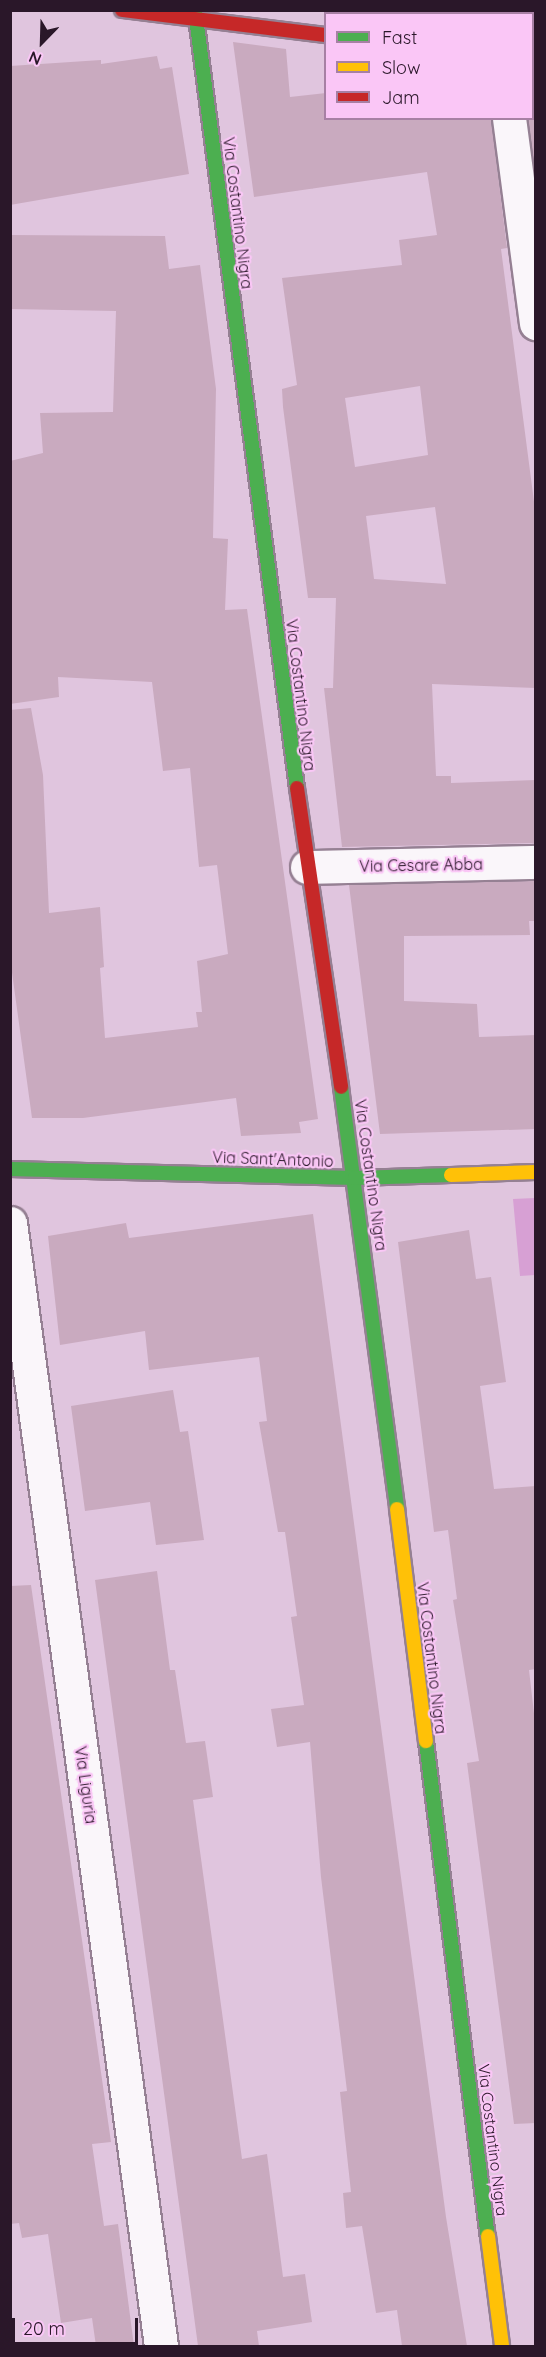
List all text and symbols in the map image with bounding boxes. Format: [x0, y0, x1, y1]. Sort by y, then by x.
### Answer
north arrow [12, 12, 72, 72]
legend [324, 12, 534, 120]
text: Fast [382, 26, 417, 49]
text: N [26, 47, 44, 70]
text: Slow [382, 56, 420, 79]
text: Jam [382, 86, 420, 109]
street label: Via Costantino Nigra [219, 136, 257, 290]
street label: Via Costantino Nigra [282, 618, 320, 772]
street label: Via Cesare Abba [359, 854, 483, 876]
street label: Via Costantino Nigra [351, 1098, 391, 1252]
street label: Via Sant'Antonio [212, 1147, 334, 1171]
street label: Via Costantino Nigra [413, 1581, 451, 1735]
street label: Via Liguria [71, 1745, 101, 1825]
street label: Via Costantino Nigra [474, 2063, 512, 2217]
scale bar [15, 2306, 141, 2344]
text: 20 m [23, 2317, 65, 2340]

